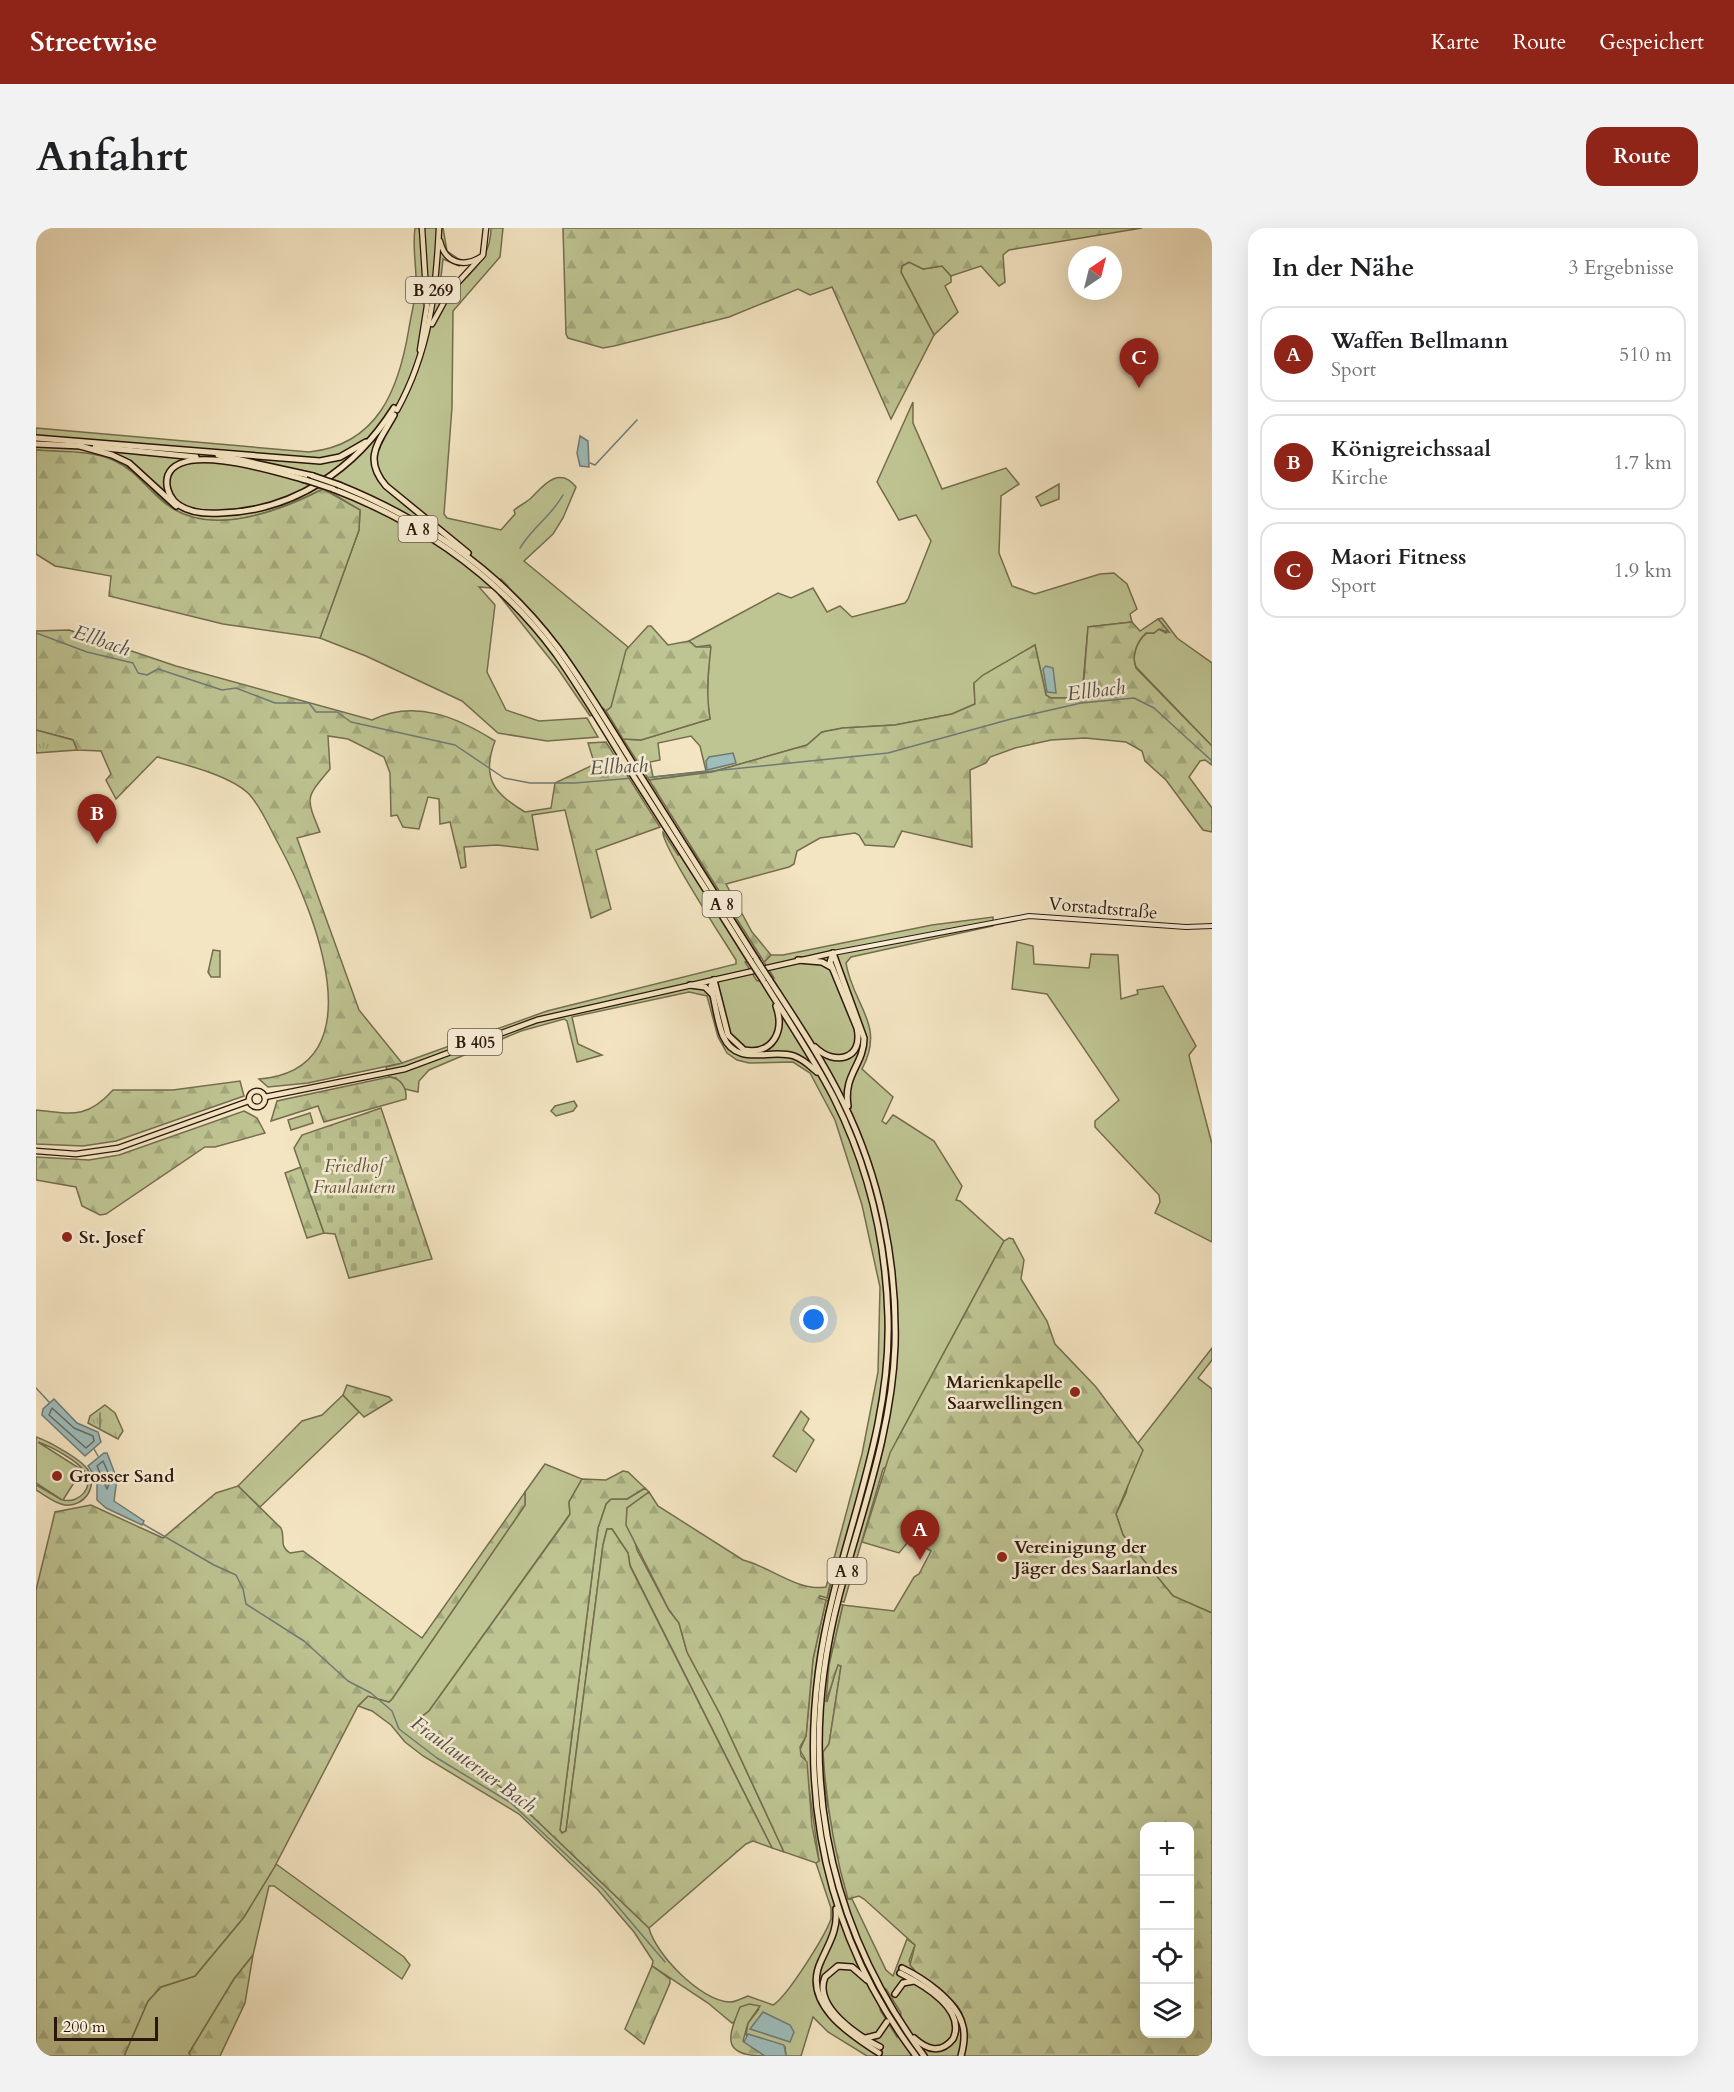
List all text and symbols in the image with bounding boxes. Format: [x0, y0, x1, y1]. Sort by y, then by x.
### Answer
text: Streetwise [30, 23, 158, 61]
text: Karte [1431, 28, 1480, 57]
text: Route [1513, 28, 1566, 57]
text: Gespeichert [1599, 28, 1704, 57]
button: Route [1586, 127, 1698, 186]
text: Anfahrt [36, 128, 188, 185]
north arrow [1068, 246, 1122, 300]
text: In der Nähe [1272, 250, 1414, 285]
text: 3 Ergebnisse [1568, 254, 1674, 281]
road number: B 269 [406, 277, 460, 303]
text: Waffen Bellmann [1331, 326, 1508, 356]
pin: C [1120, 338, 1158, 388]
text: A [1286, 341, 1301, 368]
text: 510 m [1619, 341, 1672, 368]
text: Sport [1331, 356, 1376, 383]
text: Königreichssaal [1331, 434, 1491, 464]
text: B [1286, 449, 1301, 476]
text: 1.7 km [1613, 449, 1672, 476]
text: Kirche [1331, 464, 1388, 491]
road number: A 8 [398, 516, 437, 542]
text: Maori Fitness [1331, 542, 1466, 572]
text: C [1286, 557, 1301, 584]
text: 1.9 km [1613, 557, 1672, 584]
text: Sport [1331, 572, 1376, 599]
water label: Ellbach [70, 618, 134, 663]
water label: Ellbach [1066, 674, 1127, 707]
water label: Ellbach [589, 751, 649, 782]
pin: B [78, 794, 116, 844]
road number: A 8 [702, 891, 742, 917]
street label: Vorstadtstraße [1047, 891, 1158, 926]
road number: B 405 [448, 1029, 502, 1055]
park label: Friedhof Fraulautern [313, 1154, 395, 1200]
place label: St. Josef [79, 1225, 146, 1250]
marker: St. Josef [60, 1230, 74, 1244]
your location [799, 1305, 828, 1334]
place label: Marienkapelle Saarwellingen [946, 1370, 1063, 1416]
marker: Marienkapelle Saarwellingen [1068, 1385, 1082, 1399]
place label: Grosser Sand [69, 1464, 175, 1489]
marker: Grosser Sand [50, 1469, 64, 1483]
pin: A [900, 1510, 940, 1560]
place label: Vereinigung der Jäger des Saarlandes [1011, 1535, 1178, 1581]
marker: Vereinigung der Jäger des Saarlandes [995, 1550, 1009, 1564]
road number: A 8 [828, 1558, 866, 1584]
water label: Fraulauterner Bach [406, 1710, 542, 1819]
map controls [1140, 1822, 1194, 2038]
button: + [1140, 1822, 1194, 1876]
button: − [1140, 1876, 1194, 1930]
button: locate [1140, 1930, 1194, 1984]
button: layers [1140, 1984, 1194, 2038]
scale bar [54, 2014, 158, 2042]
text: 200 m [63, 2016, 105, 2038]

